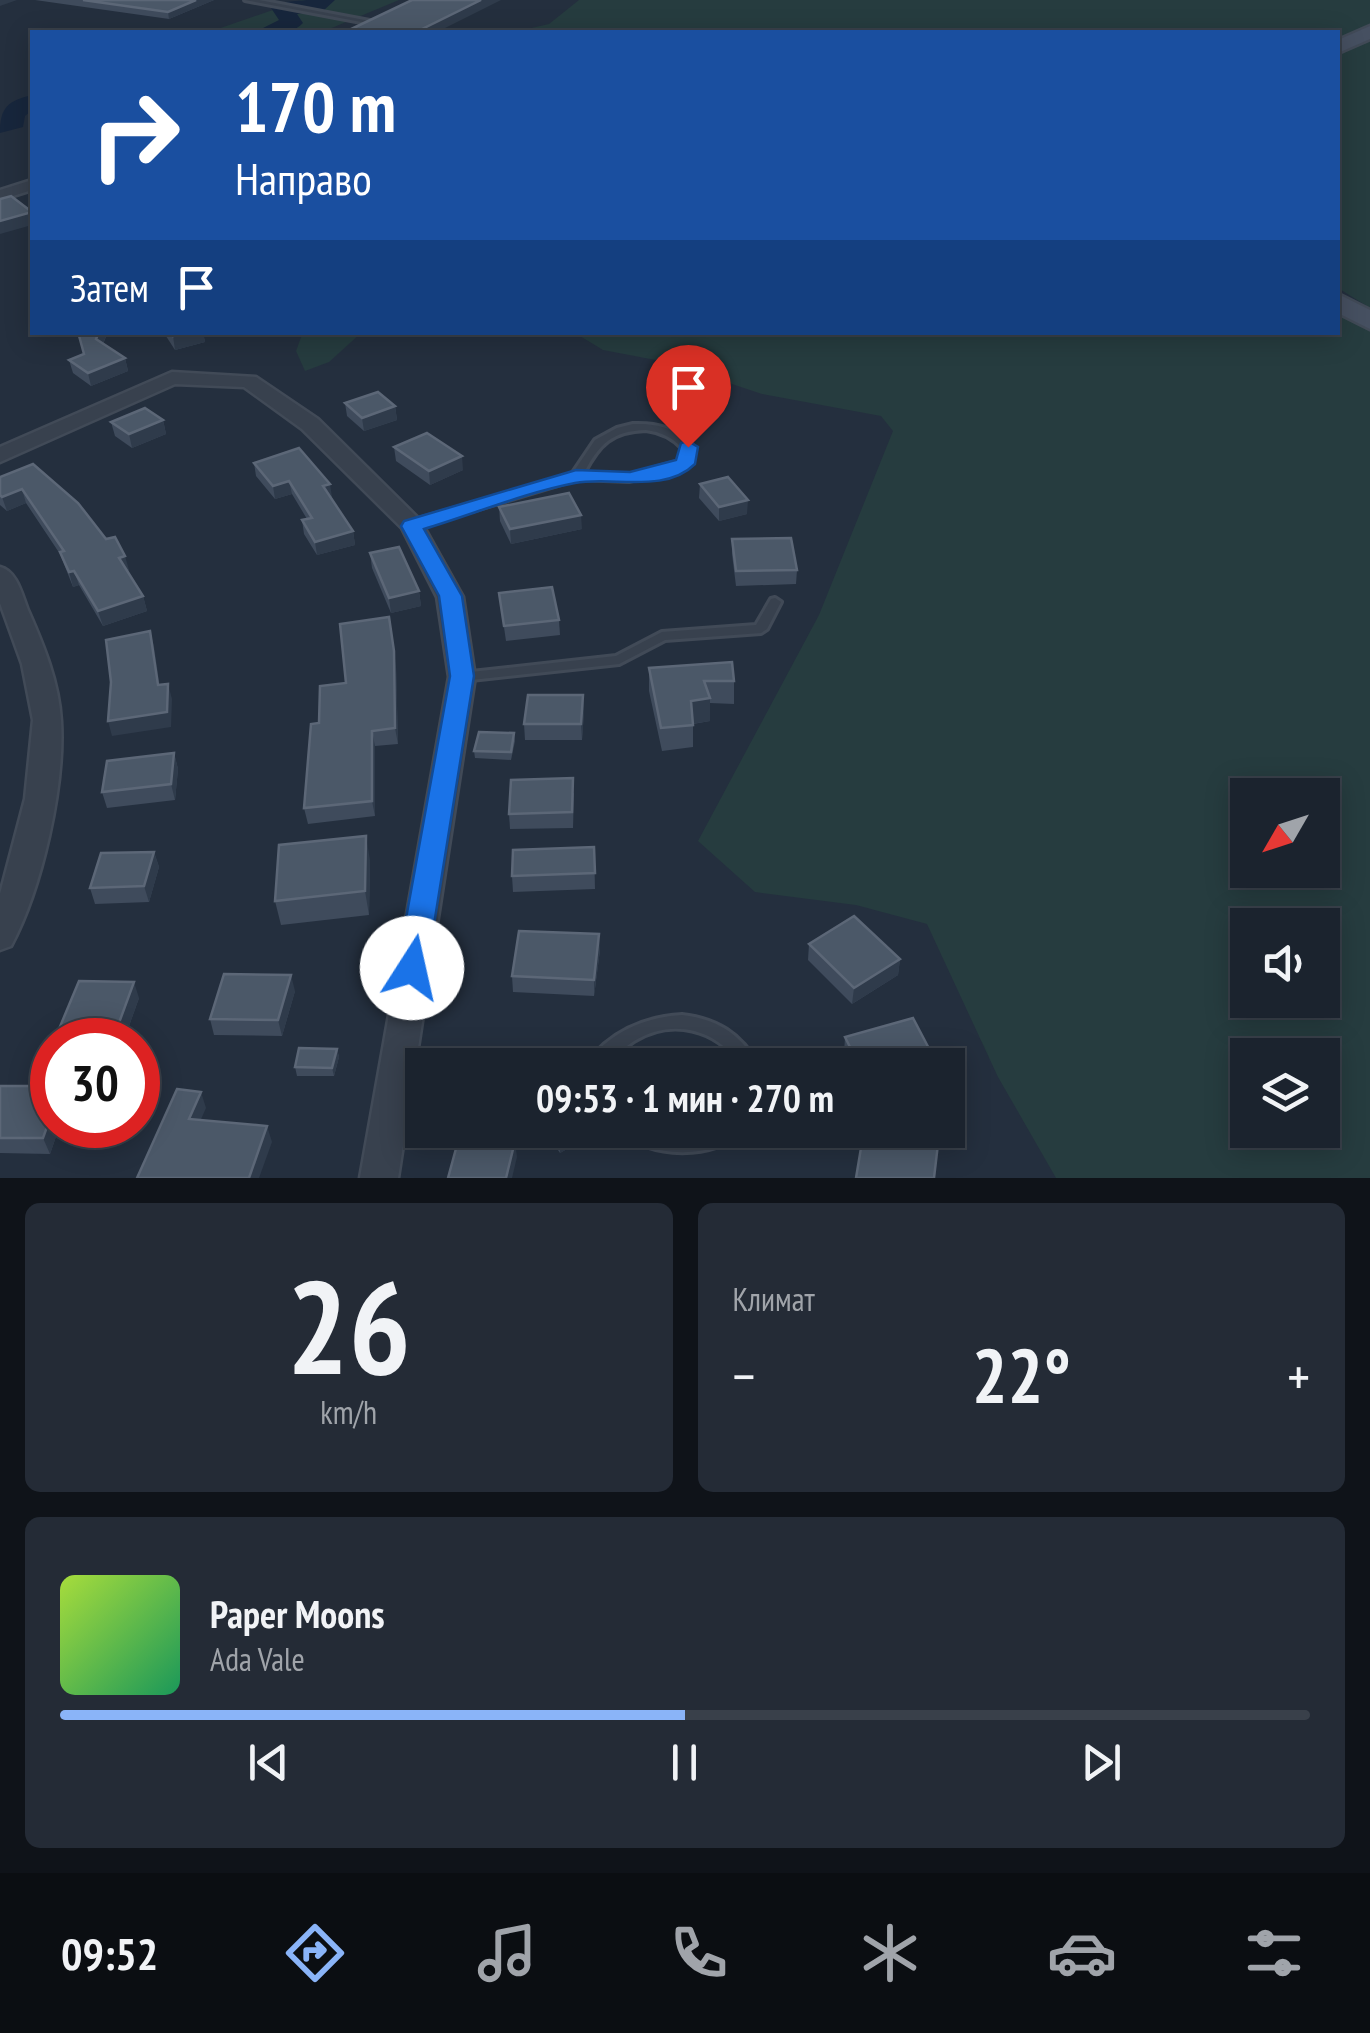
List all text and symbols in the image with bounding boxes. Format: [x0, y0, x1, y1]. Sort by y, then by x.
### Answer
text: 170 m [235, 61, 396, 151]
icon: right [70, 70, 200, 200]
text: Направо [235, 149, 372, 207]
icon: arrive [169, 260, 224, 315]
text: Затем [70, 263, 149, 312]
pin [646, 345, 731, 448]
icon: arrive [661, 360, 716, 415]
north arrow [1230, 778, 1340, 888]
map controls [1230, 778, 1340, 1148]
button: sound [1230, 908, 1340, 1018]
position arrow [360, 916, 464, 1020]
speed limit sign: 30 [30, 1018, 160, 1148]
button: layers [1230, 1038, 1340, 1148]
text: 09:53 · 1 мин · 270 m [536, 1073, 834, 1122]
text: 26 [287, 1242, 411, 1410]
text: Климат [733, 1278, 815, 1320]
text: 22° [972, 1327, 1071, 1424]
text: − [733, 1340, 755, 1411]
text: + [1287, 1340, 1310, 1411]
text: km/h [320, 1391, 377, 1433]
text: Paper Moons [210, 1589, 385, 1638]
text: Ada Vale [210, 1638, 305, 1680]
icon: previous [241, 1735, 296, 1790]
icon: pause [657, 1735, 712, 1790]
icon: next [1074, 1735, 1129, 1790]
icon: directions [280, 1918, 350, 1988]
icon: music [472, 1918, 542, 1988]
icon: phone [664, 1918, 734, 1988]
icon: climate [855, 1918, 925, 1988]
icon: car [1047, 1918, 1117, 1988]
icon: filters [1239, 1918, 1309, 1988]
text: 09:52 [61, 1924, 158, 1982]

